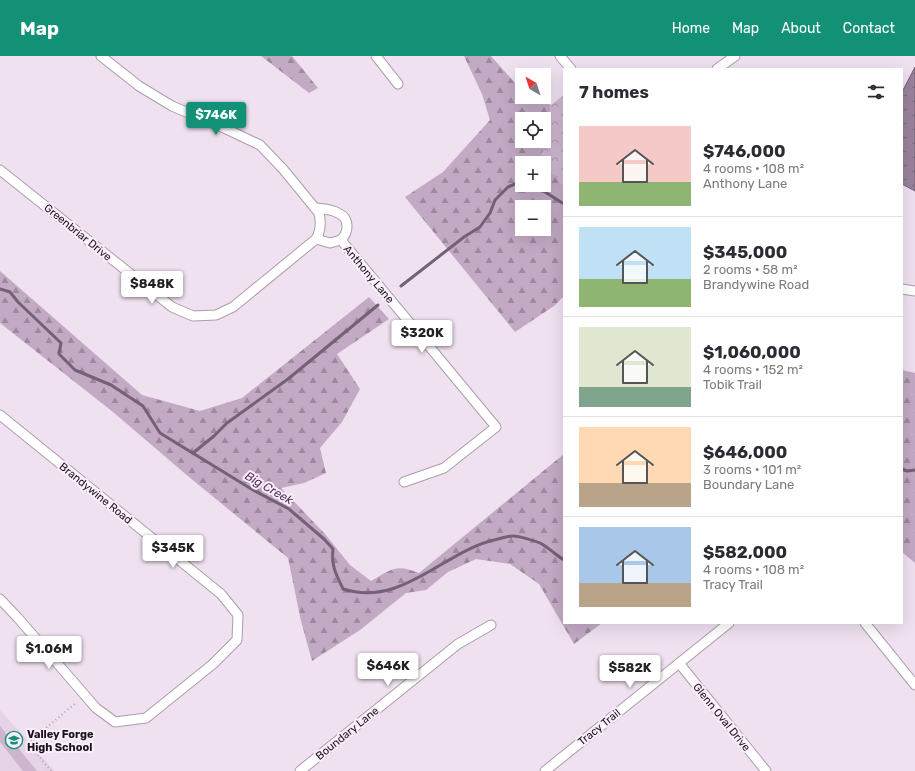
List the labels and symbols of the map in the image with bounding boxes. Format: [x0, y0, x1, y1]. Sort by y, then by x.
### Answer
north arrow [515, 68, 551, 104]
pin: $746K [188, 102, 244, 136]
street label: Greenbriar Drive [41, 201, 114, 264]
street label: Anthony Lane [341, 243, 397, 306]
pin: $848K [124, 271, 180, 305]
pin: $320K [394, 320, 450, 354]
street label: Brandywine Road [57, 460, 135, 527]
water label: Big Creek [242, 469, 296, 508]
pin: $345K [145, 535, 201, 569]
pin: $1.06M [16, 636, 82, 670]
pin: $646K [360, 653, 416, 687]
pin: $582K [602, 655, 658, 689]
street label: Glenn Oval Drive [690, 681, 753, 754]
street label: Boundary Lane [313, 704, 381, 763]
street label: Tracy Trail [576, 706, 623, 748]
place label: Valley Forge High School [27, 728, 94, 754]
school or university icon: Valley Forge High School [4, 730, 24, 750]

